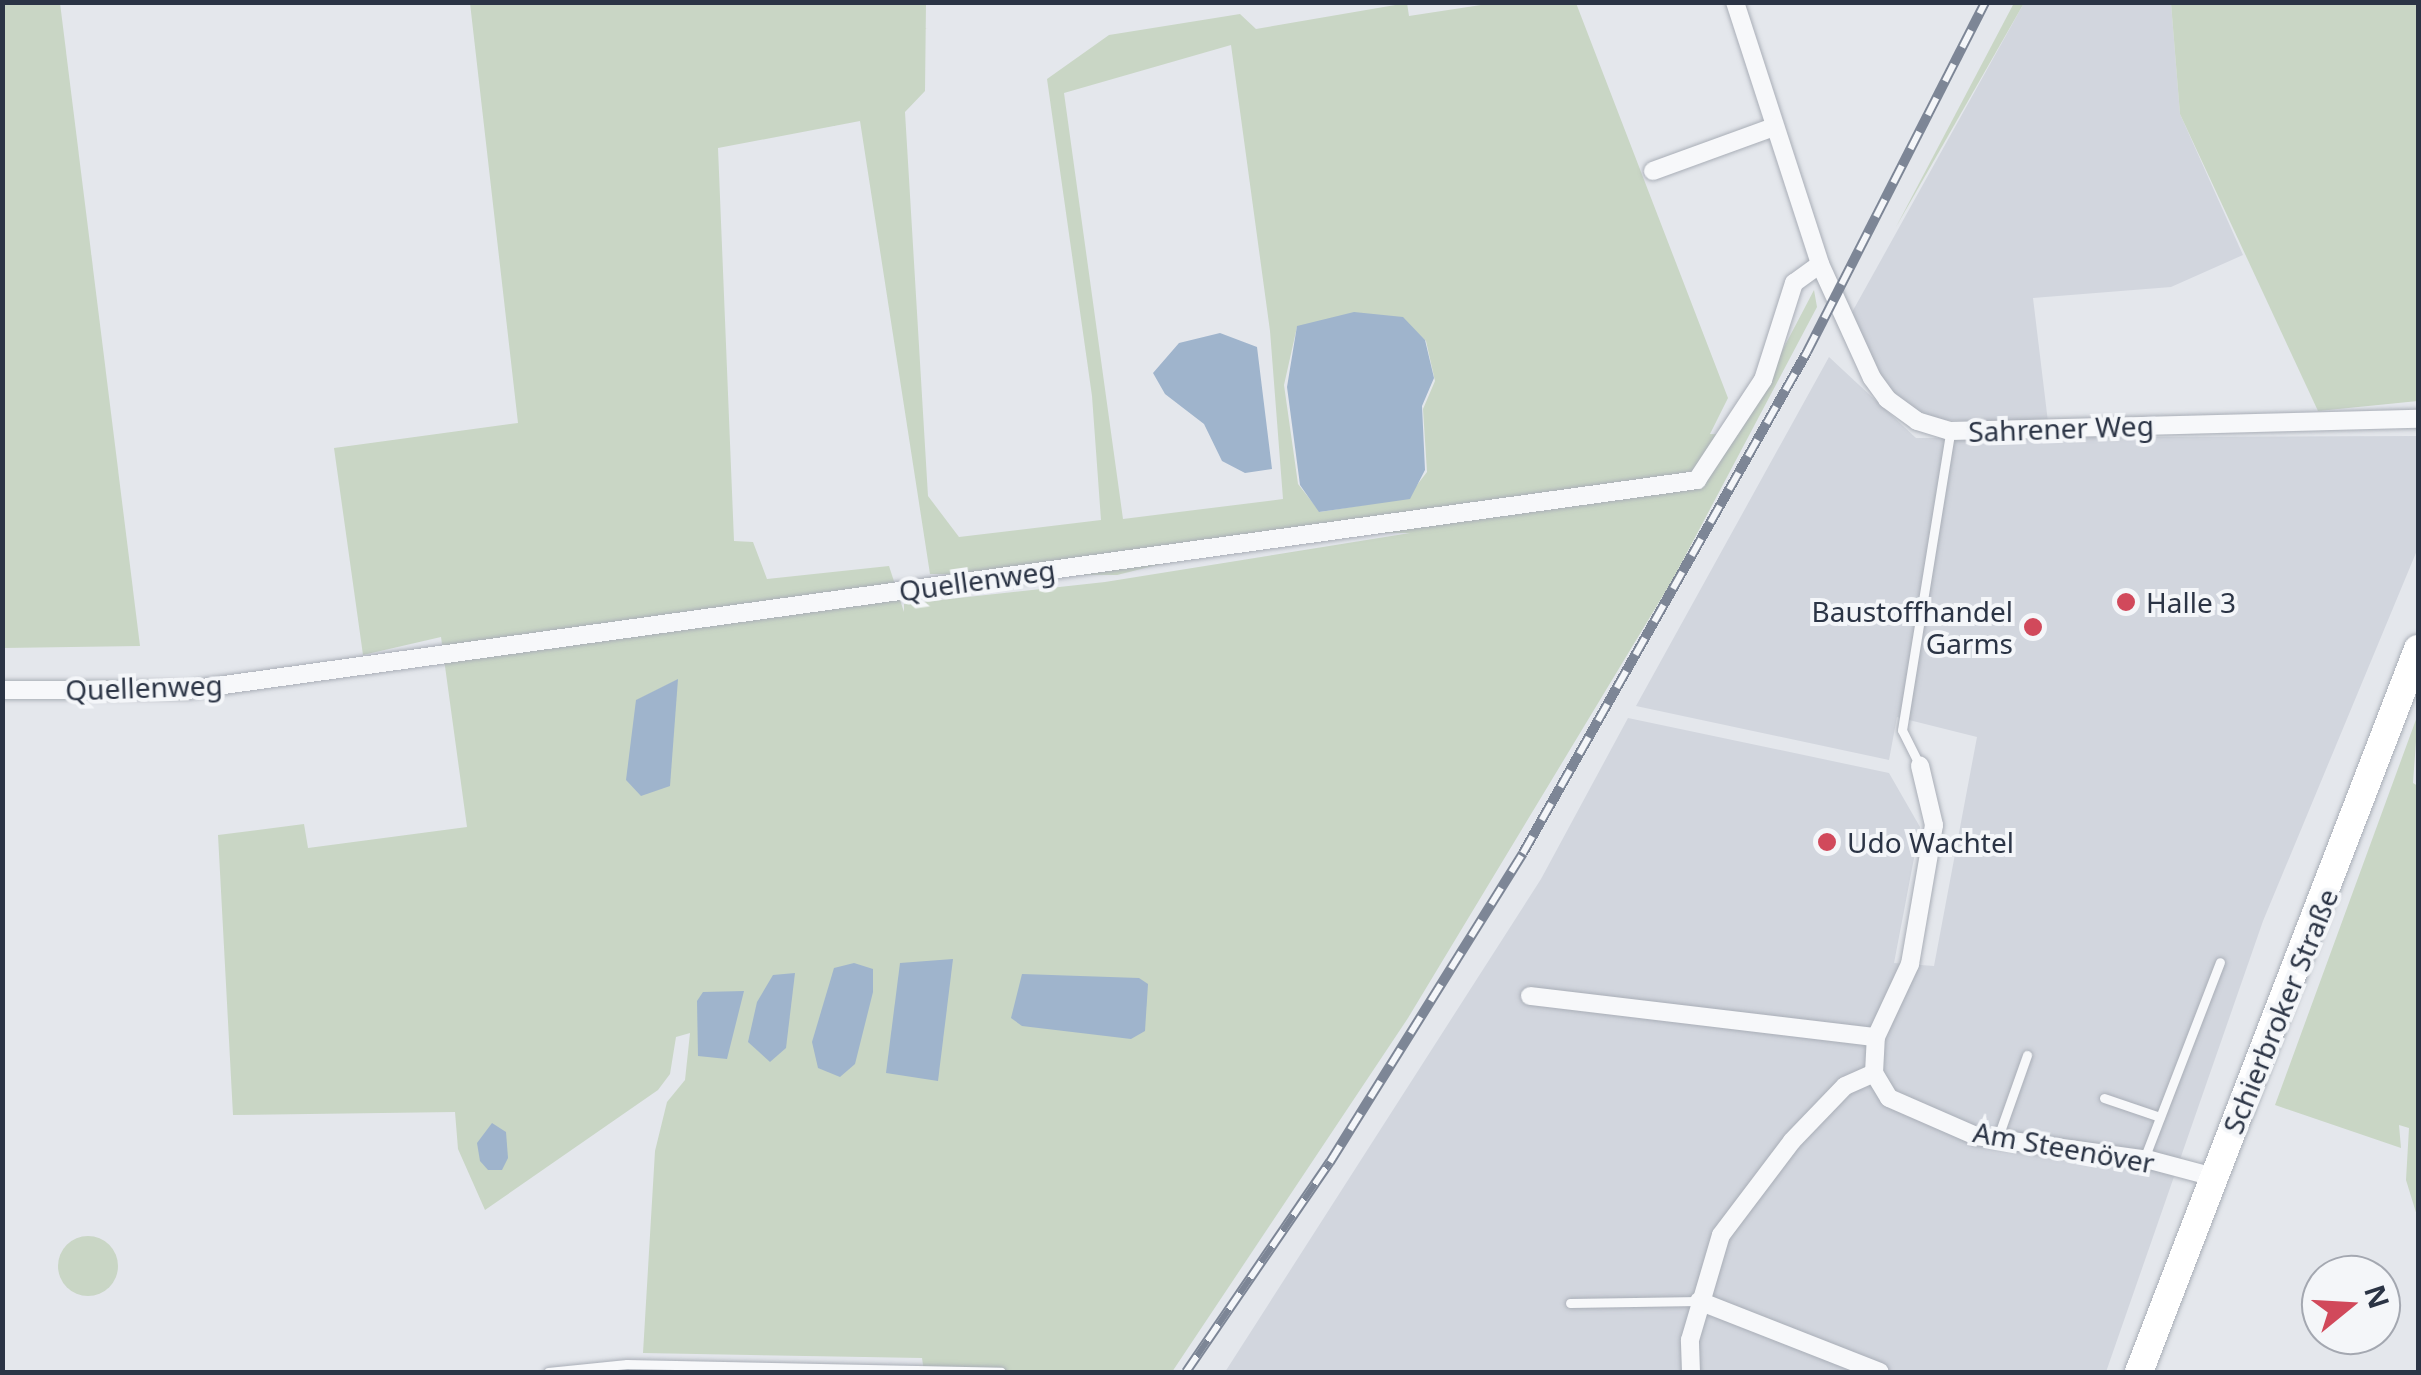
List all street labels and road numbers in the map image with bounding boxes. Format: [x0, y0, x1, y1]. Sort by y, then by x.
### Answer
street label: Sahrener Weg [1968, 408, 2154, 448]
street label: Quellenweg [897, 552, 1057, 608]
street label: Quellenweg [65, 667, 223, 707]
street label: Schierbroker Straße [2216, 884, 2344, 1138]
street label: Am Steenöver [1971, 1115, 2157, 1179]

